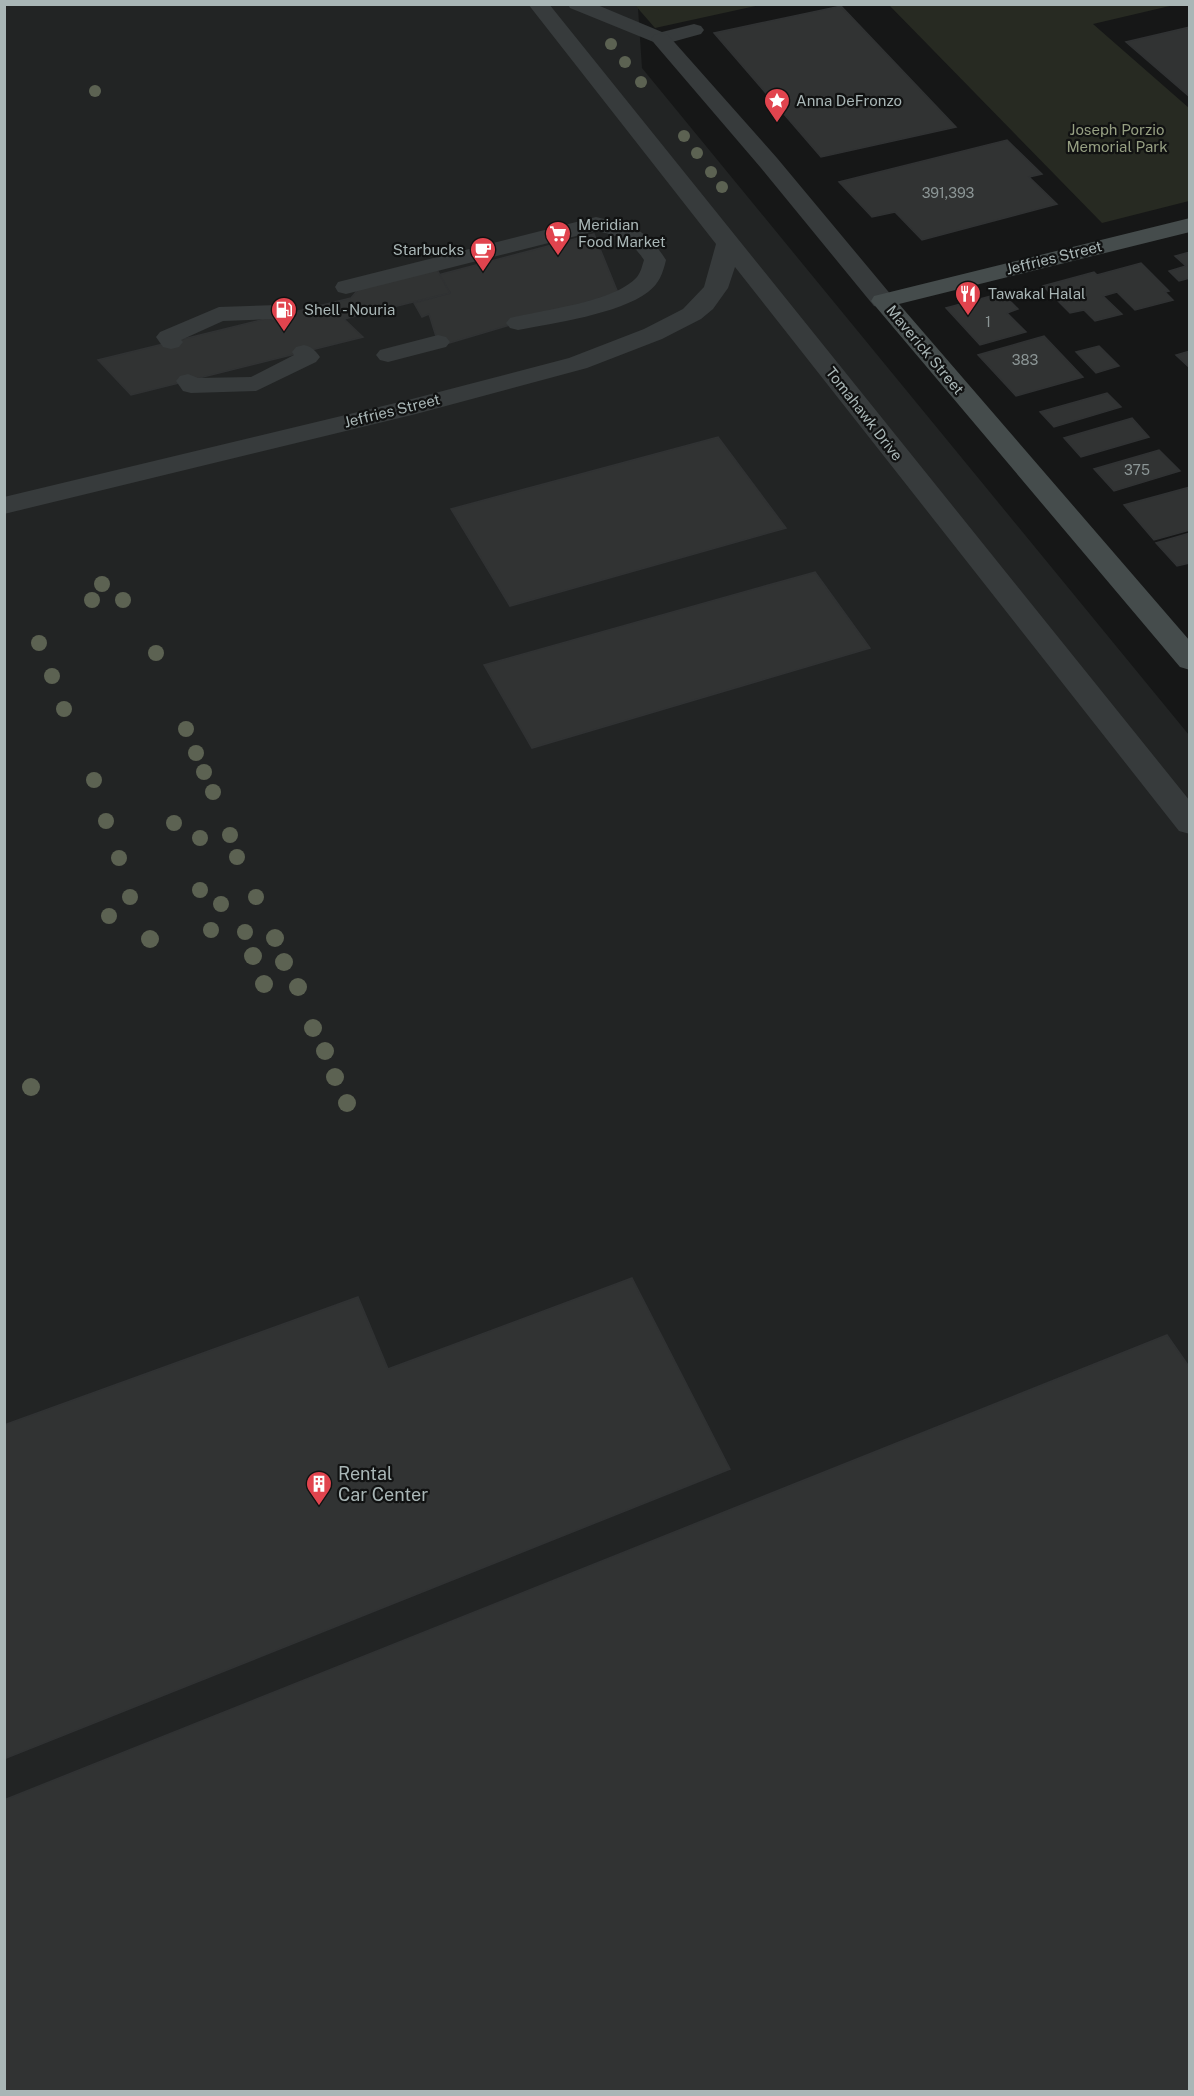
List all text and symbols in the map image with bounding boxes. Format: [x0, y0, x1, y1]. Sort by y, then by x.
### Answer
place icon: Anna DeFronzo [762, 86, 792, 124]
place label: Anna DeFronzo [796, 92, 902, 109]
park label: Joseph Porzio Memorial Park [1066, 121, 1168, 155]
house number: 391,393 [922, 185, 975, 201]
place label: Meridian Food Market [578, 216, 666, 250]
supermarket icon: Meridian Food Market [543, 219, 573, 257]
cafe icon: Starbucks [468, 235, 498, 273]
street label: Jeffries Street [1004, 237, 1104, 278]
place label: Starbucks [393, 241, 464, 258]
restaurant icon: Tawakal Halal [953, 279, 983, 317]
place label: Tawakal Halal [988, 285, 1086, 302]
fuel station icon: Shell - Nouria [269, 295, 299, 333]
place label: Shell - Nouria [304, 301, 395, 318]
street label: Maverick Street [883, 302, 968, 398]
house number: 1 [985, 314, 991, 330]
house number: 383 [1012, 352, 1038, 368]
street label: Tomahawk Drive [823, 364, 906, 464]
street label: Jeffries Street [342, 390, 442, 431]
house number: 375 [1124, 462, 1150, 478]
place label: Rental Car Center [338, 1463, 428, 1505]
building icon: Rental Car Center [304, 1469, 334, 1507]

